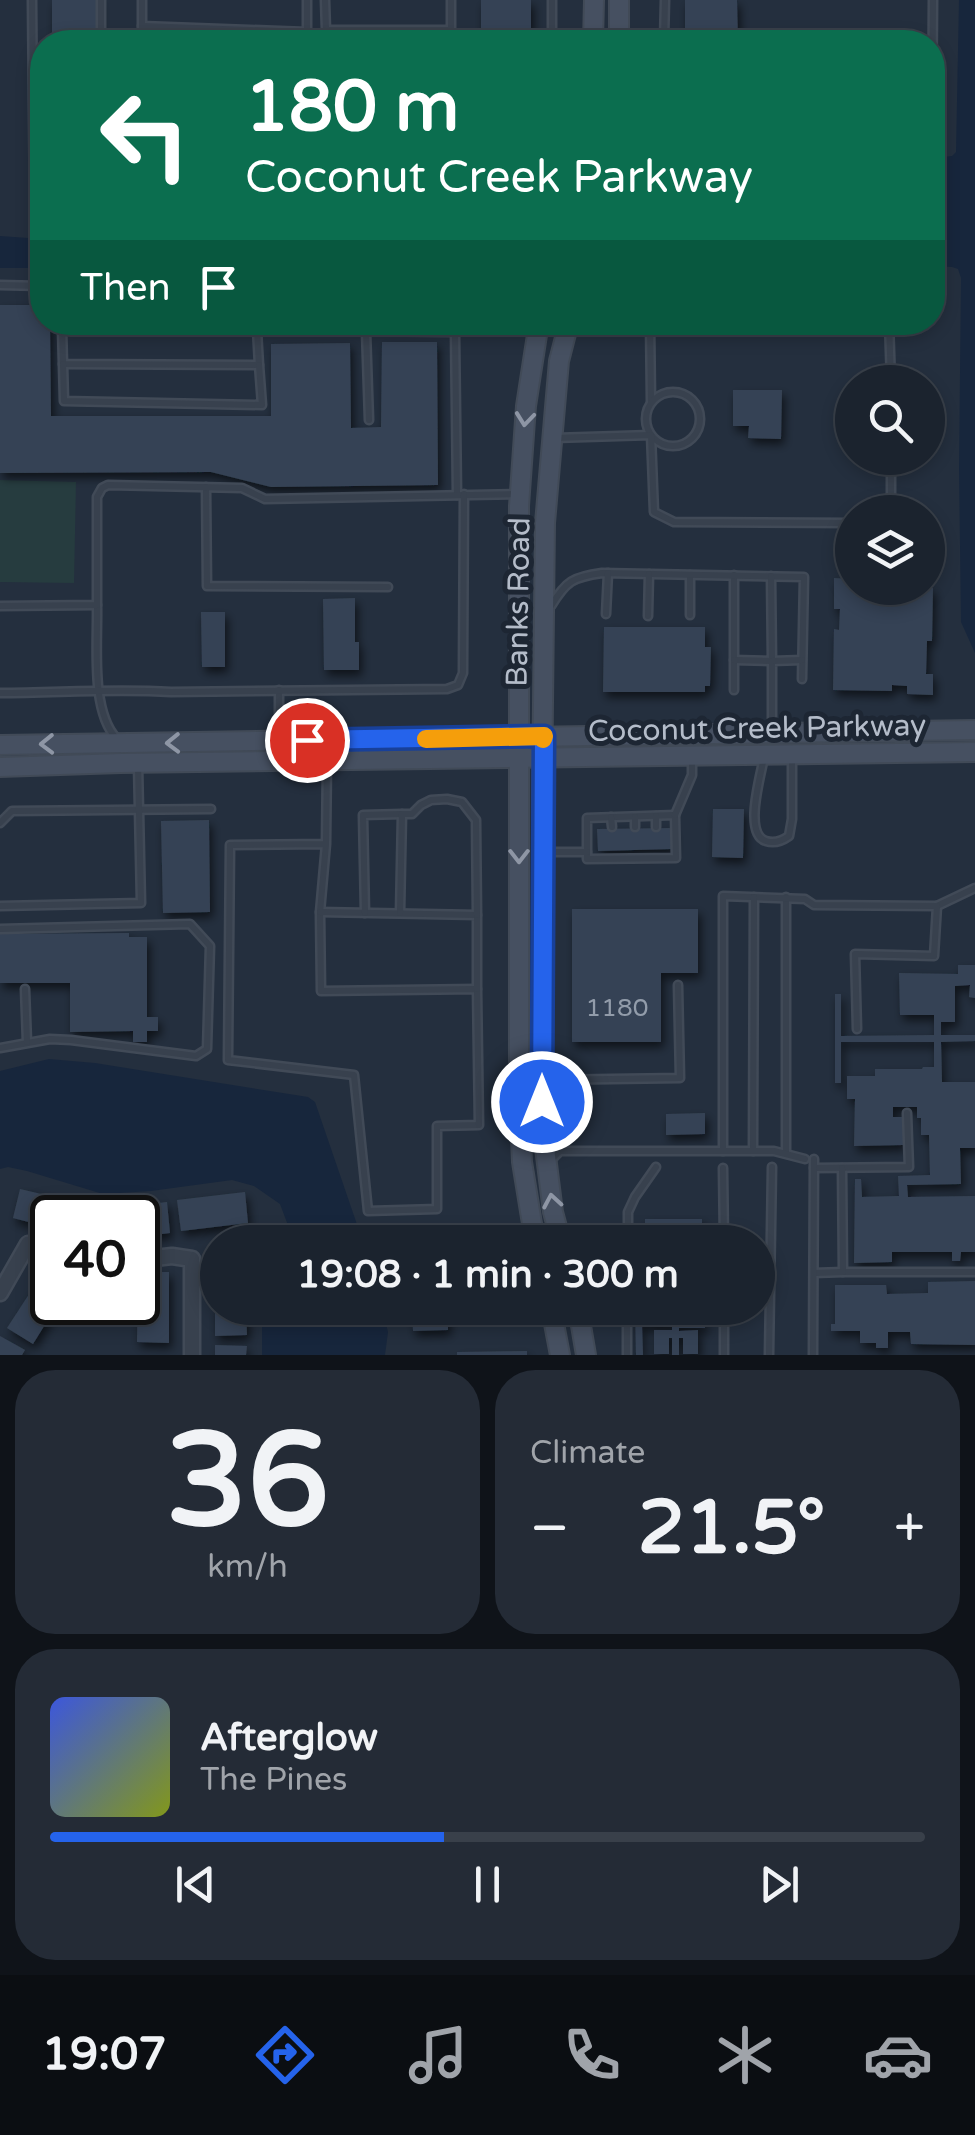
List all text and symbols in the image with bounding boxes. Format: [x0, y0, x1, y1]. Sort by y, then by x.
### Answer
text: 180 m [245, 66, 459, 150]
icon: left [80, 70, 210, 200]
text: Coconut Creek Parkway [245, 151, 753, 205]
icon: arrive [191, 260, 246, 315]
text: Then [80, 265, 171, 311]
map controls [835, 365, 945, 605]
button: search [835, 365, 945, 475]
one-way arrow [515, 411, 536, 427]
button: layers [835, 495, 945, 605]
street label: Banks Road [499, 517, 538, 687]
pin [265, 698, 350, 783]
street label: Coconut Creek Parkway [587, 707, 927, 750]
icon: arrive [280, 713, 335, 768]
one-way arrow [165, 732, 181, 753]
one-way arrow [39, 734, 55, 755]
one-way arrow [508, 850, 530, 865]
house number: 1180 [586, 993, 648, 1023]
position arrow [490, 1050, 594, 1154]
one-way arrow [542, 1193, 563, 1210]
speed limit sign: 40 [30, 1195, 160, 1325]
text: 19:08 · 1 min · 300 m [296, 1252, 679, 1298]
text: 36 [166, 1405, 329, 1561]
text: Climate [530, 1434, 645, 1472]
text: 21.5° [638, 1483, 825, 1573]
text: − [530, 1496, 569, 1562]
text: + [894, 1496, 925, 1562]
text: km/h [207, 1548, 288, 1586]
text: Afterglow [200, 1715, 378, 1761]
text: The Pines [200, 1761, 347, 1799]
icon: previous [168, 1857, 223, 1912]
icon: pause [460, 1857, 515, 1912]
icon: next [752, 1857, 807, 1912]
icon: directions [250, 2020, 320, 2090]
icon: music [403, 2020, 473, 2090]
icon: phone [557, 2020, 627, 2090]
icon: climate [710, 2020, 780, 2090]
icon: car [863, 2020, 933, 2090]
text: 19:07 [42, 2028, 166, 2082]

